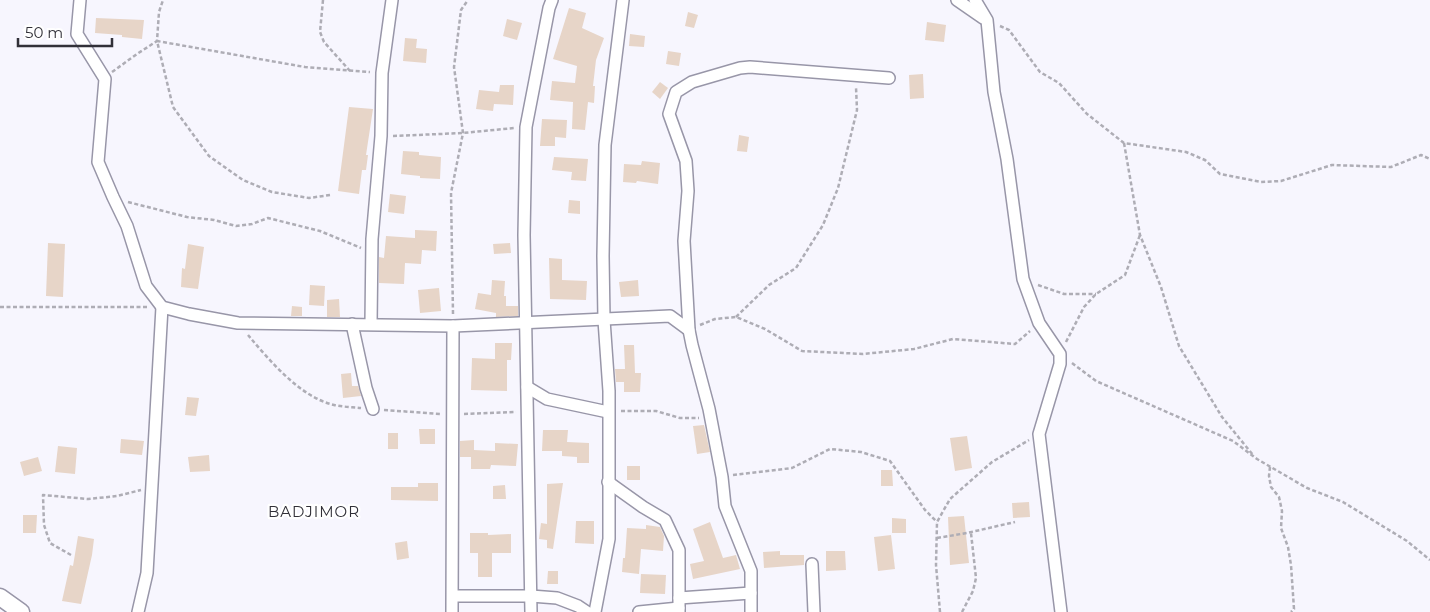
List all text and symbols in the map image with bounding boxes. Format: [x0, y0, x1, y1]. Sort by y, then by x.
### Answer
scale bar [18, 15, 111, 47]
text: 50 m [25, 23, 63, 42]
district label: BADJIMOR [268, 502, 360, 521]

